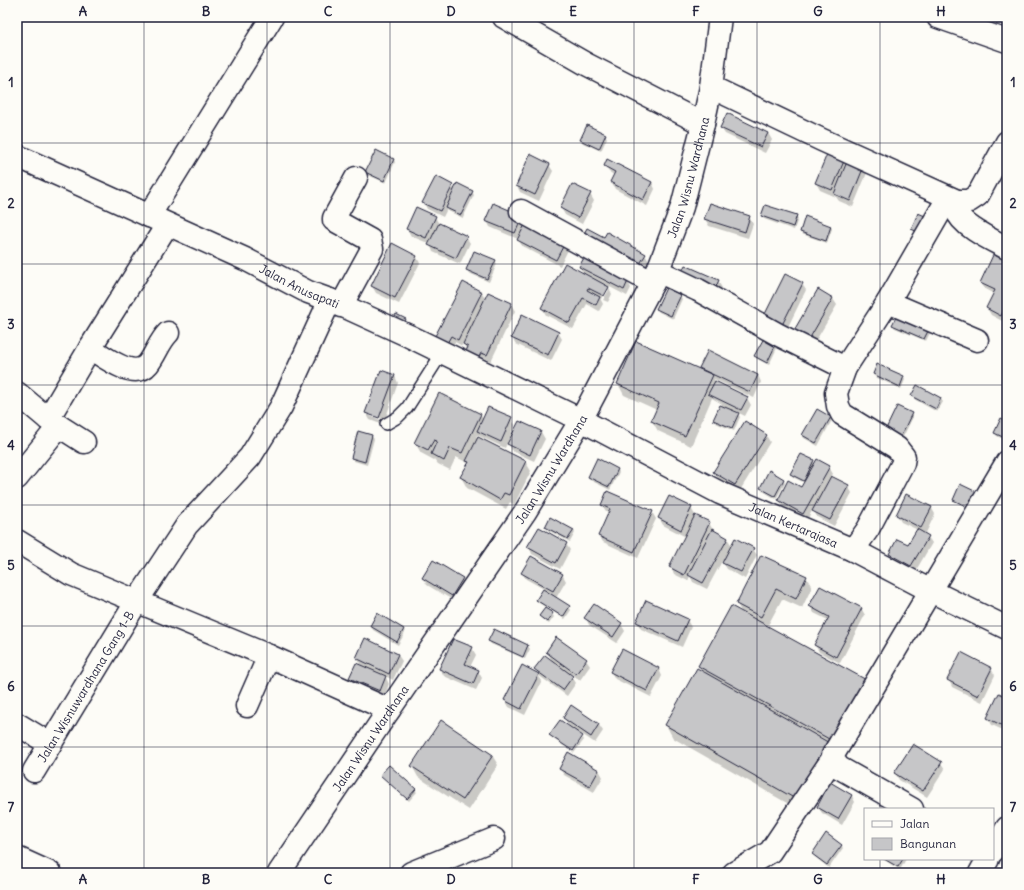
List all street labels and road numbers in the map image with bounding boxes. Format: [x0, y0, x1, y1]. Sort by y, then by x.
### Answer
street label: Jalan Wisnu Wardhana [664, 115, 712, 240]
street label: Jalan Anusapati [257, 260, 342, 311]
street label: Jalan Wisnu Wardhana [512, 412, 590, 526]
street label: Jalan Kertarajasa [747, 499, 840, 550]
street label: Jalan Wisnuwardhana Gang 1-B [34, 608, 137, 765]
street label: Jalan Wisnu Wardhana [329, 682, 412, 794]

